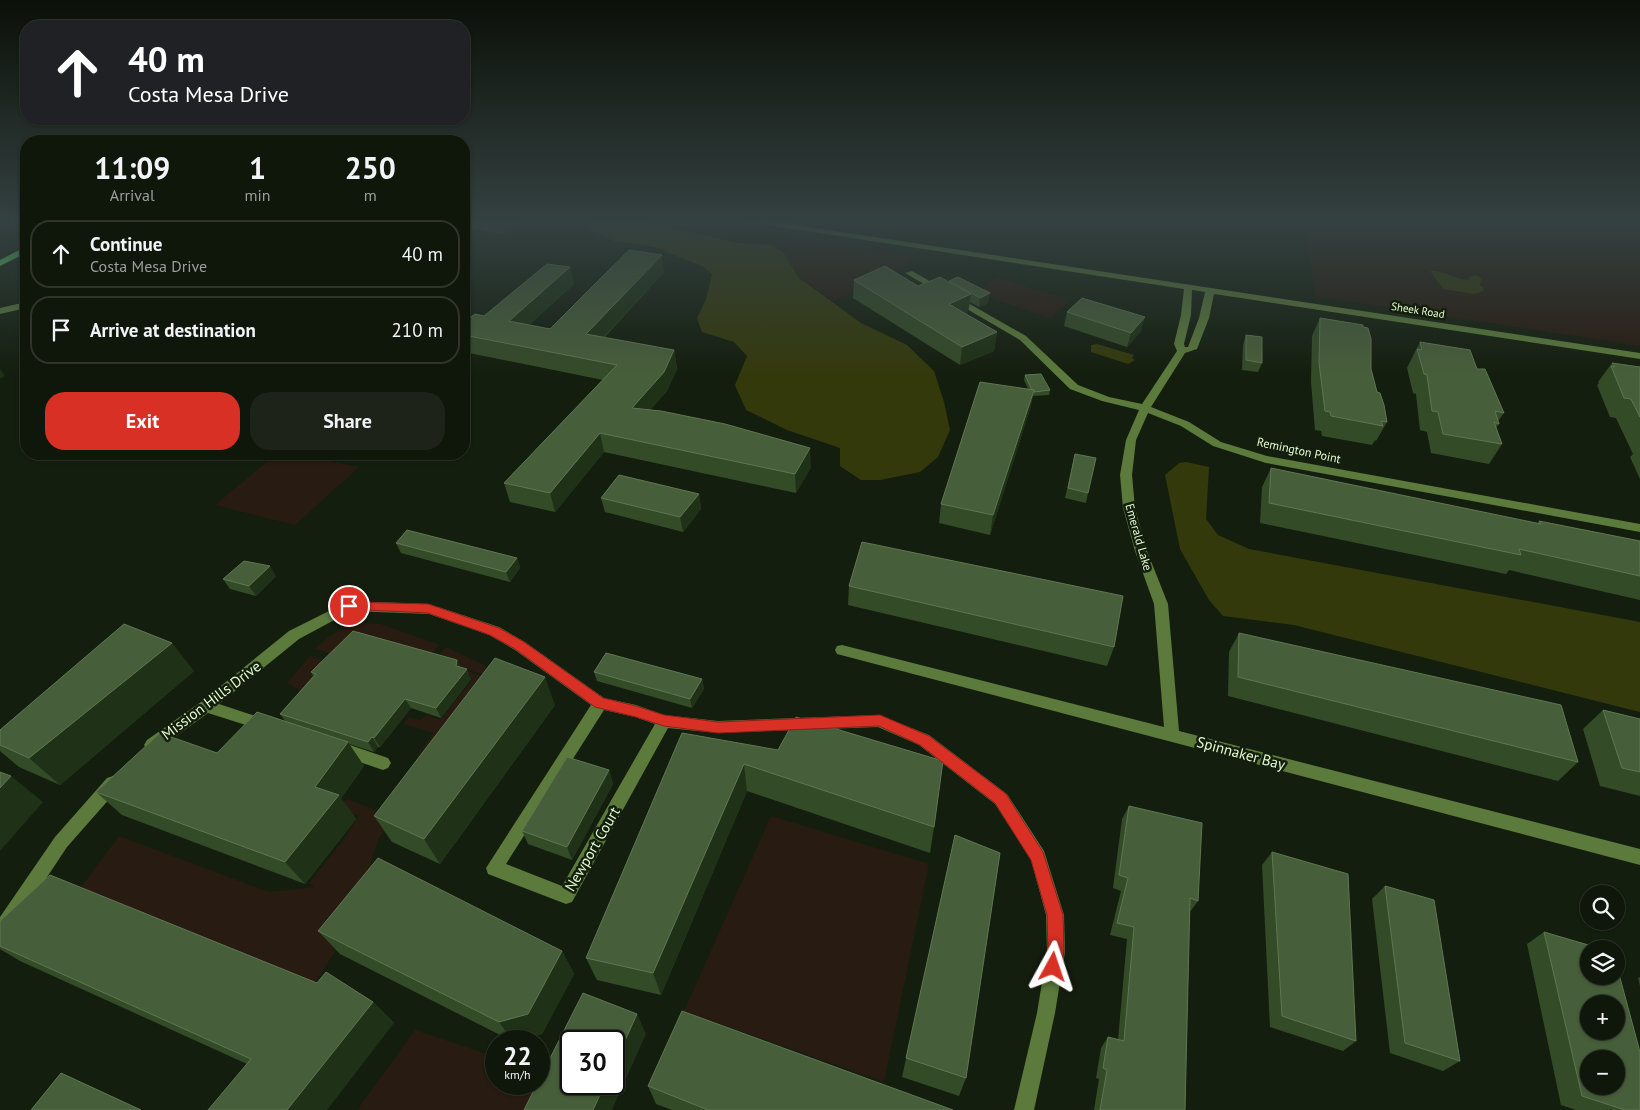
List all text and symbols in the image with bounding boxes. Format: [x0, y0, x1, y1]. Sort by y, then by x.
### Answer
text: 40 m [128, 36, 205, 82]
icon: ahead [45, 40, 110, 105]
text: Costa Mesa Drive [128, 80, 289, 108]
text: 11:09 [94, 148, 170, 187]
text: 1 [249, 148, 266, 187]
text: 250 [345, 148, 396, 187]
text: Arrival [110, 185, 155, 205]
text: min [245, 185, 271, 205]
text: m [364, 185, 377, 205]
text: Continue [90, 232, 162, 256]
icon: ahead [47, 240, 75, 268]
text: 40 m [402, 242, 443, 266]
text: Costa Mesa Drive [90, 256, 207, 276]
street label: Sheek Road [1390, 299, 1446, 321]
icon: arrive [47, 316, 75, 344]
text: Arrive at destination [90, 318, 256, 342]
text: 210 m [391, 318, 443, 342]
button: Exit [45, 392, 240, 450]
button: Share [250, 392, 445, 450]
street label: Remington Point [1256, 434, 1342, 466]
street label: Emerald Lake [1122, 502, 1156, 572]
pin [328, 585, 370, 627]
icon: arrive [335, 592, 363, 620]
street label: Mission Hills Drive [158, 656, 264, 744]
street label: Spinnaker Bay [1195, 732, 1287, 774]
street label: Newport Court [560, 803, 624, 895]
map controls [1580, 885, 1625, 1095]
button: search [1580, 885, 1625, 930]
position arrow [1026, 940, 1078, 992]
button: layers [1580, 940, 1625, 985]
button: + [1580, 995, 1625, 1040]
speed limit sign: 30 [560, 1030, 625, 1095]
text: 22 [503, 1040, 532, 1072]
button: − [1580, 1050, 1625, 1095]
text: km/h [504, 1067, 531, 1082]

